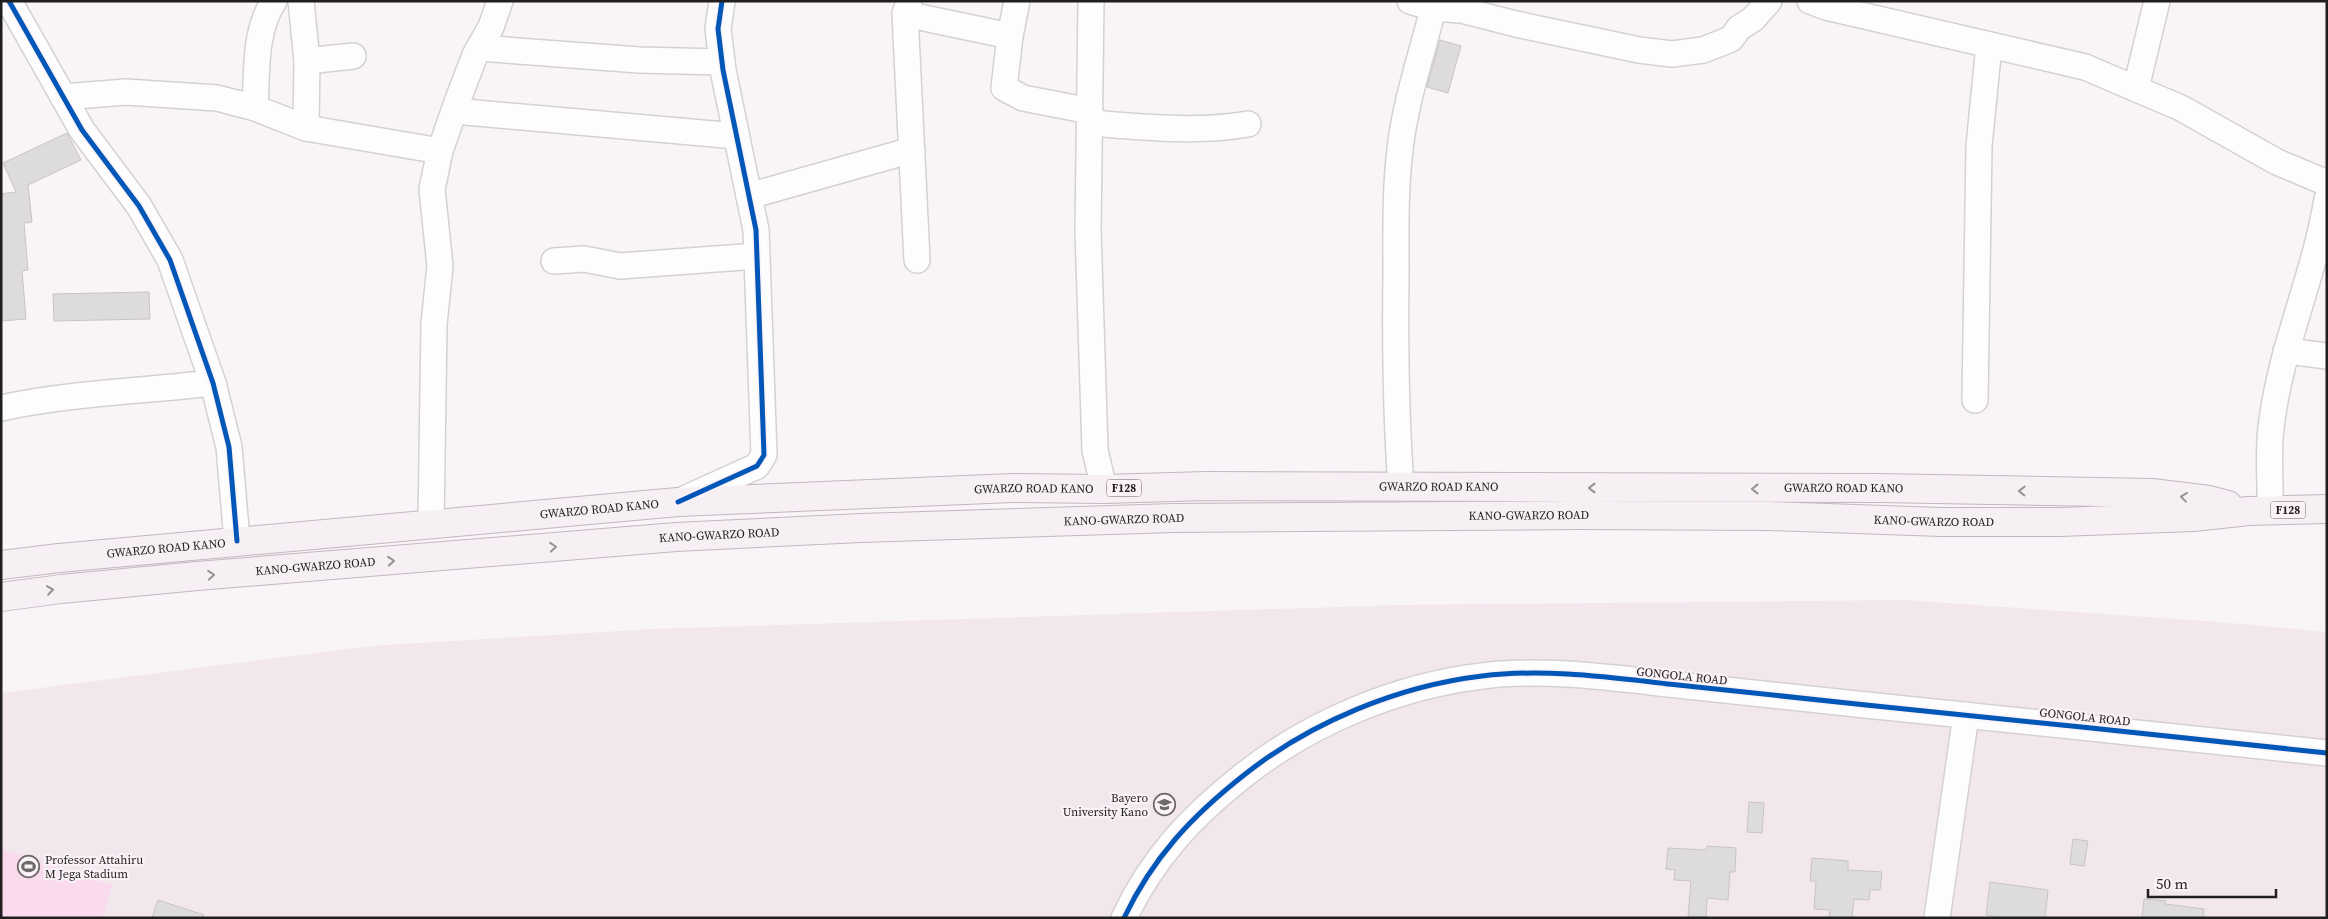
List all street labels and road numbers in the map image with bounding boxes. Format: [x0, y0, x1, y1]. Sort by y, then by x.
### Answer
road number: F128 [1106, 479, 1142, 496]
street label: GWARZO ROAD KANO [1379, 479, 1498, 495]
street label: GWARZO ROAD KANO [974, 480, 1094, 498]
street label: GWARZO ROAD KANO [1784, 480, 1904, 496]
street label: GWARZO ROAD KANO [539, 496, 660, 522]
road number: F128 [2270, 502, 2306, 518]
street label: KANO-GWARZO ROAD [1469, 507, 1589, 524]
street label: KANO-GWARZO ROAD [1063, 510, 1184, 530]
street label: KANO-GWARZO ROAD [1873, 512, 1994, 530]
street label: KANO-GWARZO ROAD [658, 524, 780, 546]
street label: GWARZO ROAD KANO [106, 535, 226, 562]
street label: KANO-GWARZO ROAD [255, 553, 376, 579]
street label: GONGOLA ROAD [1636, 663, 1728, 689]
street label: GONGOLA ROAD [2039, 704, 2131, 730]

